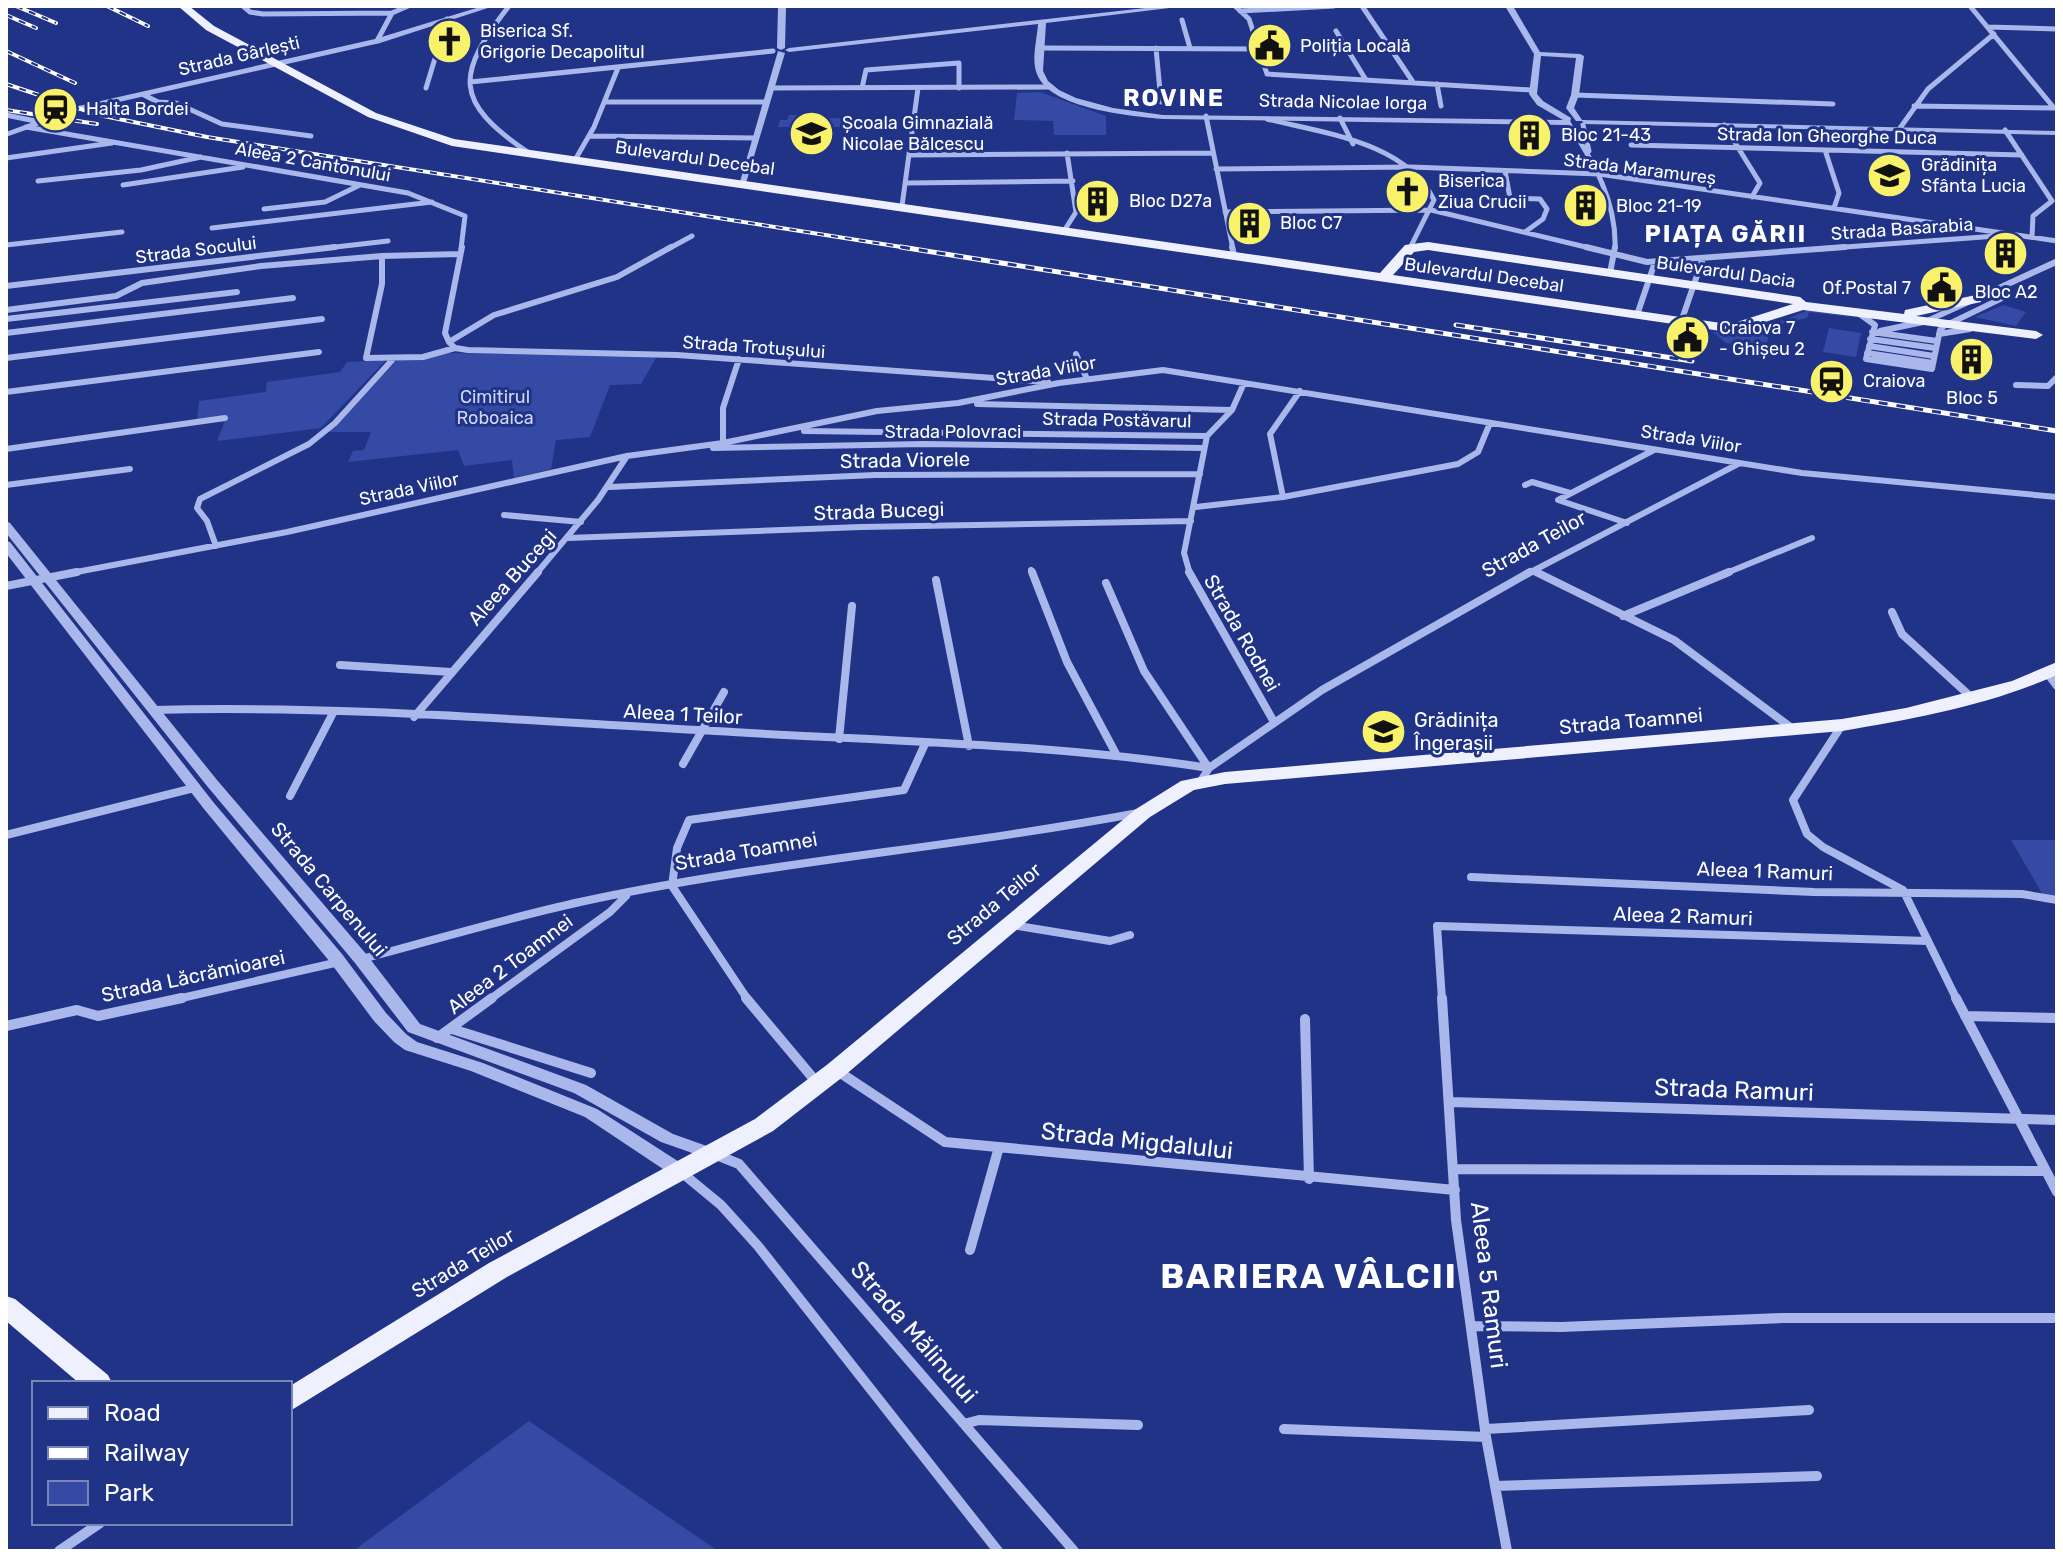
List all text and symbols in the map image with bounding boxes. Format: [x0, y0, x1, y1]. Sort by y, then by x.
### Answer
church icon: Biserica Sf. Grigorie Decapolitul [425, 17, 473, 65]
place label: Biserica Sf. Grigorie Decapolitul [480, 20, 645, 63]
public building icon: Poliția Locală [1245, 22, 1293, 70]
street label: Strada Gârlești [176, 31, 302, 81]
place label: Poliția Locală [1300, 35, 1411, 57]
district label: ROVINE [1123, 84, 1225, 112]
station icon: Halta Bordei [31, 85, 79, 133]
street label: Strada Nicolae Iorga [1259, 90, 1427, 114]
place label: Halta Bordei [86, 98, 189, 120]
school or university icon: Școala Gimnazială Nicolae Bălcescu [787, 109, 835, 157]
building icon: Bloc 21-43 [1506, 111, 1554, 159]
place label: Școala Gimnazială Nicolae Bălcescu [842, 112, 993, 155]
street label: Strada Ion Gheorghe Duca [1717, 123, 1937, 149]
place label: Bloc 21-43 [1561, 124, 1651, 146]
street label: Bulevardul Decebal [614, 136, 776, 180]
street label: Aleea 2 Cantonului [234, 138, 392, 186]
street label: Strada Maramureș [1562, 149, 1718, 189]
school or university icon: Grădinița Sfânta Lucia [1866, 151, 1914, 199]
place label: Grădinița Sfânta Lucia [1921, 154, 2026, 197]
church icon: Biserica Ziua Crucii [1383, 167, 1431, 215]
place label: Biserica Ziua Crucii [1438, 170, 1527, 213]
building icon: Bloc D27a [1074, 177, 1122, 225]
building icon: Bloc 21-19 [1561, 182, 1609, 230]
place label: Bloc D27a [1129, 190, 1212, 212]
place label: Bloc 21-19 [1616, 195, 1702, 217]
building icon: Bloc C7 [1225, 199, 1273, 247]
place label: Bloc C7 [1280, 212, 1342, 234]
street label: Strada Basarabia [1830, 213, 1974, 245]
district label: PIAȚA GĂRII [1645, 220, 1807, 248]
building icon: Bloc A2 [1982, 230, 2030, 278]
street label: Strada Socului [134, 232, 258, 268]
street label: Bulevardul Dacia [1655, 251, 1797, 293]
street label: Bulevardul Decebal [1403, 253, 1565, 297]
public building icon: Of.Postal 7 [1918, 264, 1966, 312]
place label: Of.Postal 7 [1822, 277, 1911, 299]
place label: Bloc A2 [1974, 281, 2038, 303]
public building icon: Craiova 7 - Ghișeu 2 [1664, 314, 1712, 362]
place label: Craiova 7 - Ghișeu 2 [1719, 317, 1805, 360]
street label: Strada Trotușului [682, 331, 826, 363]
building icon: Bloc 5 [1948, 336, 1996, 384]
street label: Strada Viilor [994, 351, 1098, 391]
station icon: Craiova [1808, 357, 1856, 405]
place label: Craiova [1863, 370, 1926, 392]
park label: Cimitirul Roboaica [456, 386, 534, 429]
place label: Bloc 5 [1946, 387, 1998, 409]
street label: Strada Postăvarul [1042, 408, 1192, 432]
street label: Strada Viilor [1639, 420, 1743, 458]
street label: Strada Polovraci [885, 421, 1021, 443]
street label: Strada Viorele [840, 447, 970, 473]
street label: Strada Viilor [357, 468, 461, 510]
street label: Strada Bucegi [813, 497, 945, 525]
street label: Strada Teilor [1478, 505, 1591, 583]
street label: Aleea Bucegi [463, 524, 561, 630]
street label: Strada Rodnei [1199, 570, 1285, 696]
street label: Aleea 1 Teilor [623, 699, 744, 729]
street label: Strada Toamnei [1558, 703, 1704, 739]
school or university icon: Grădinița Îngerașii [1359, 707, 1407, 755]
place label: Grădinița Îngerașii [1413, 708, 1499, 755]
street label: Strada Carpenului [266, 817, 392, 961]
street label: Strada Toamnei [673, 827, 819, 875]
street label: Strada Teilor [942, 857, 1046, 950]
street label: Aleea 1 Ramuri [1696, 857, 1834, 885]
street label: Aleea 2 Ramuri [1613, 902, 1753, 930]
street label: Aleea 2 Toamnei [443, 909, 577, 1019]
street label: Strada Lăcrămioarei [99, 945, 287, 1007]
street label: Strada Ramuri [1654, 1073, 1814, 1107]
street label: Strada Migdalului [1040, 1117, 1234, 1165]
street label: Aleea 5 Ramuri [1465, 1200, 1513, 1370]
street label: Strada Teilor [407, 1223, 519, 1303]
street label: Strada Mălinului [845, 1255, 983, 1409]
district label: BARIERA VÂLCII [1160, 1256, 1458, 1297]
legend [32, 1381, 292, 1525]
text: Road [104, 1399, 161, 1427]
text: Railway [104, 1439, 190, 1467]
text: Park [104, 1479, 155, 1507]

